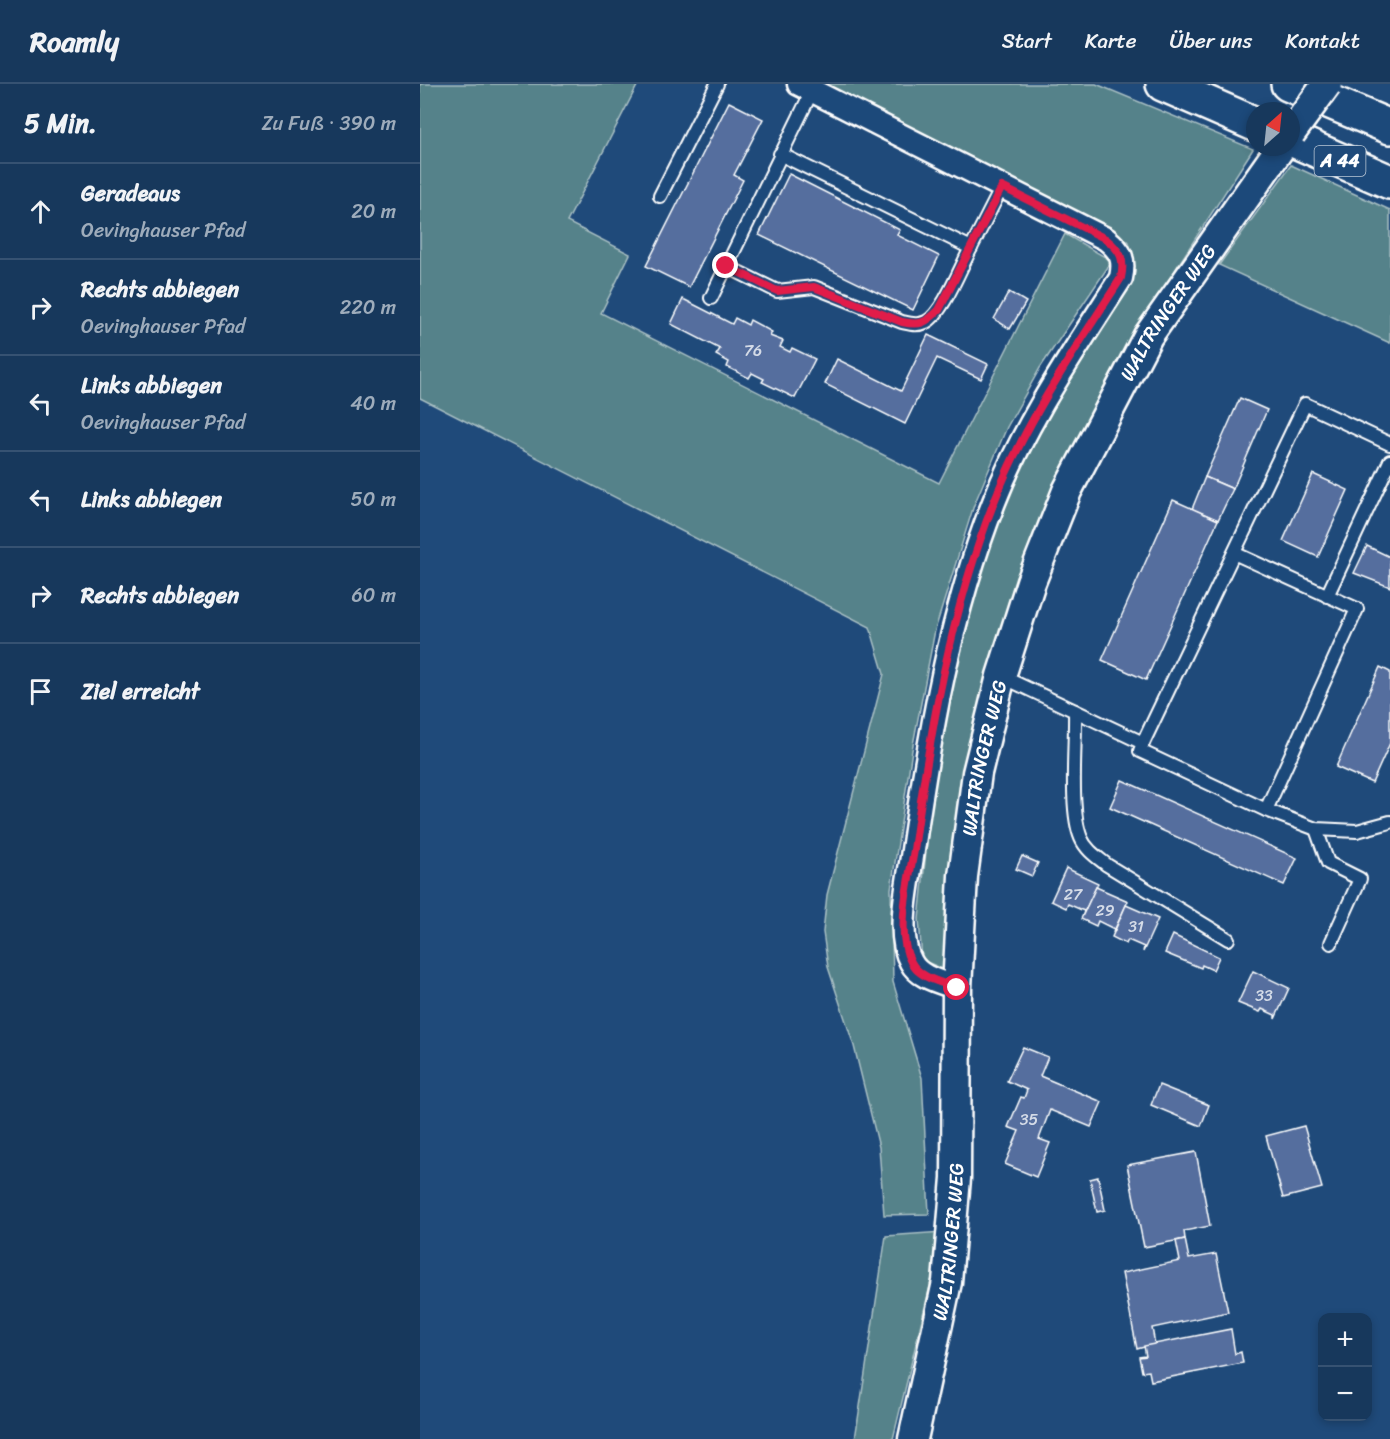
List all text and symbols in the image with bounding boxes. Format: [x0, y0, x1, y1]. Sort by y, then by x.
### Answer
text: Roamly [30, 17, 119, 66]
text: Start [1002, 22, 1052, 60]
text: Karte [1085, 22, 1137, 60]
text: Über uns [1170, 22, 1252, 60]
text: Kontakt [1285, 22, 1360, 60]
text: 5 Min. [24, 100, 97, 146]
north arrow [1246, 102, 1300, 156]
text: Zu Fuß · 390 m [262, 106, 396, 141]
road number: A 44 [1314, 146, 1366, 176]
text: Geradeaus [81, 174, 180, 213]
text: 20 m [351, 194, 396, 229]
icon: ahead [24, 195, 57, 228]
text: Oevinghauser Pfad [81, 213, 246, 248]
street label: WALTRINGER WEG [1110, 236, 1226, 387]
route end [712, 252, 738, 278]
text: Rechts abbiegen [81, 270, 239, 309]
text: 220 m [340, 290, 396, 325]
icon: right [24, 291, 57, 324]
text: Oevinghauser Pfad [81, 309, 246, 344]
house number: 76 [744, 336, 762, 365]
text: Links abbiegen [81, 366, 222, 405]
text: 40 m [350, 386, 396, 421]
icon: left [24, 387, 57, 420]
text: Oevinghauser Pfad [81, 405, 246, 440]
text: Links abbiegen [81, 480, 222, 519]
text: 50 m [351, 482, 396, 517]
icon: left [24, 483, 57, 516]
text: Rechts abbiegen [81, 576, 239, 615]
text: 60 m [351, 578, 396, 613]
icon: right [24, 579, 57, 612]
text: Ziel erreicht [81, 672, 200, 711]
icon: arrive [24, 675, 57, 708]
street label: WALTRINGER WEG [951, 676, 1017, 838]
house number: 27 [1064, 880, 1083, 909]
house number: 29 [1095, 896, 1115, 925]
house number: 31 [1128, 912, 1144, 941]
route start [943, 974, 969, 1000]
house number: 33 [1255, 981, 1273, 1010]
house number: 35 [1020, 1105, 1039, 1134]
street label: WALTRINGER WEG [922, 1163, 974, 1324]
map controls [1318, 1313, 1372, 1421]
button: + [1318, 1313, 1372, 1367]
button: − [1318, 1367, 1372, 1421]

